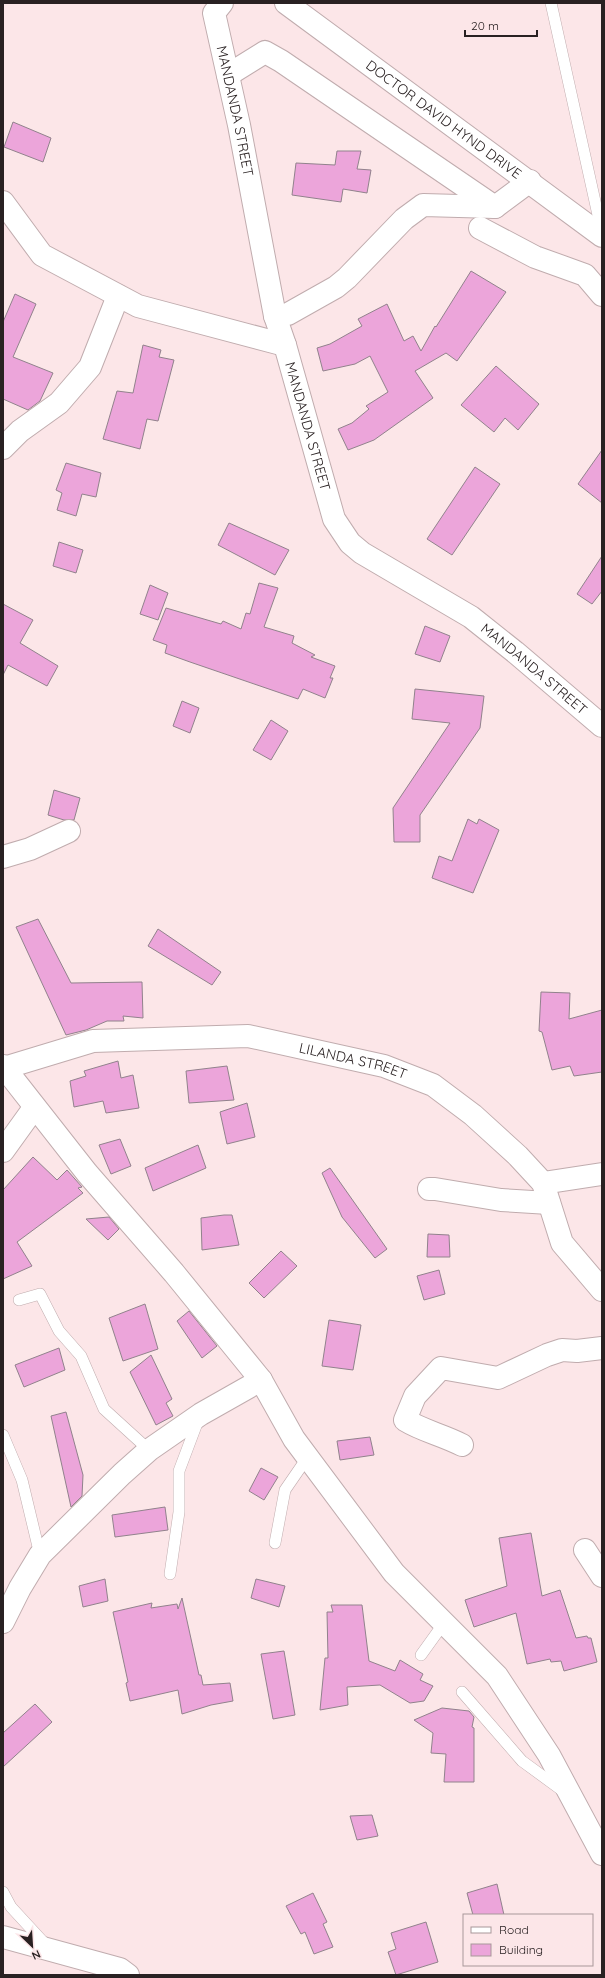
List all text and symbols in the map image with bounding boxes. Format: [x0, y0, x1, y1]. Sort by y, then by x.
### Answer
scale bar [465, 12, 537, 38]
text: 20 m [471, 18, 499, 33]
street label: MANDANDA STREET [213, 44, 257, 178]
street label: DOCTOR DAVID HYND DRIVE [362, 56, 525, 183]
street label: MANDANDA STREET [281, 360, 335, 493]
street label: MANDANDA STREET [477, 619, 591, 719]
street label: LILANDA STREET [297, 1039, 410, 1083]
legend [463, 1914, 593, 1966]
text: Road [499, 1922, 529, 1937]
north arrow [12, 1926, 52, 1966]
text: Building [499, 1942, 543, 1957]
text: N [30, 1947, 43, 1963]

